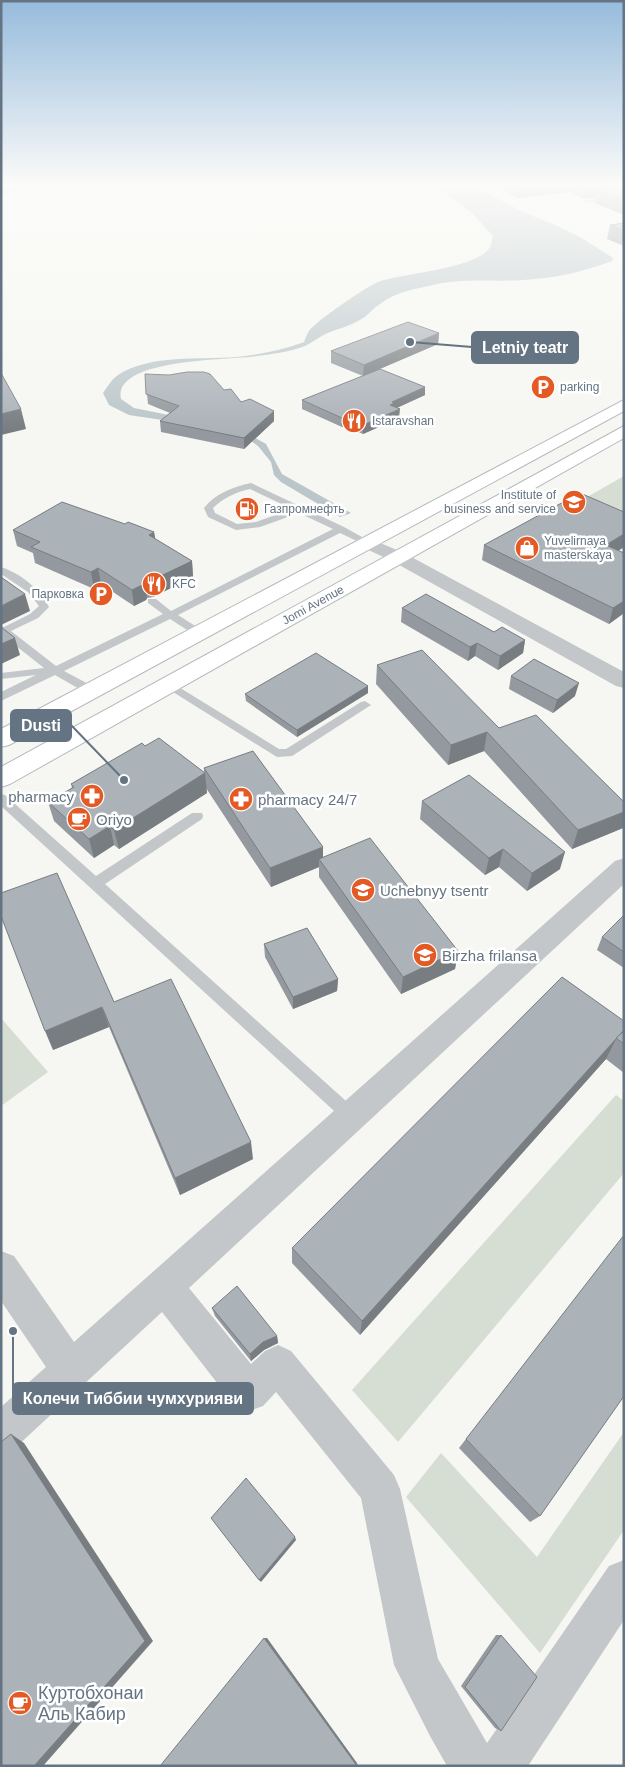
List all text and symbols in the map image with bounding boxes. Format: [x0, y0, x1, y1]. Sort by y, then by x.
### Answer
callout: Letniy teatr [472, 332, 578, 363]
text: Letniy teatr [482, 339, 568, 356]
parking icon: parking [530, 374, 556, 400]
place label: parking [560, 380, 599, 394]
restaurant icon: Istaravshan [341, 408, 367, 434]
place label: Istaravshan [372, 414, 434, 428]
place label: Institute of business and service [444, 488, 557, 516]
school or university icon: Institute of business and service [561, 489, 587, 515]
fuel station icon: Газпромнефть [234, 496, 260, 522]
place label: Газпромнефть [264, 502, 345, 516]
place label: Yuvelirnaya masterskaya [544, 534, 612, 562]
shop icon: Yuvelirnaya masterskaya [514, 535, 540, 561]
restaurant icon: KFC [141, 571, 167, 597]
place label: KFC [172, 577, 196, 591]
parking icon: Парковка [88, 581, 114, 607]
street label: Jomi Avenue [280, 582, 347, 628]
place label: Парковка [31, 587, 84, 601]
callout: Dusti [11, 710, 71, 741]
text: Dusti [21, 717, 61, 734]
pharmacy icon: pharmacy [79, 783, 105, 809]
pharmacy icon: pharmacy 24/7 [228, 786, 254, 812]
place label: pharmacy [8, 788, 75, 805]
place label: pharmacy 24/7 [258, 791, 357, 808]
cafe icon: Oriyo [66, 806, 92, 832]
place label: Oriyo [96, 811, 132, 828]
school or university icon: Uchebnyy tsentr [350, 877, 376, 903]
place label: Uchebnyy tsentr [380, 882, 488, 899]
school or university icon: Birzha frilansa [412, 942, 438, 968]
place label: Birzha frilansa [442, 947, 538, 964]
callout: Колечи Тиббии чумхурияви [13, 1383, 253, 1414]
text: Колечи Тиббии чумхурияви [23, 1390, 243, 1407]
place label: Куртобхонаи Аль Кабир [38, 1683, 143, 1724]
cafe icon: Куртобхонаи Аль Кабир [7, 1690, 33, 1716]

